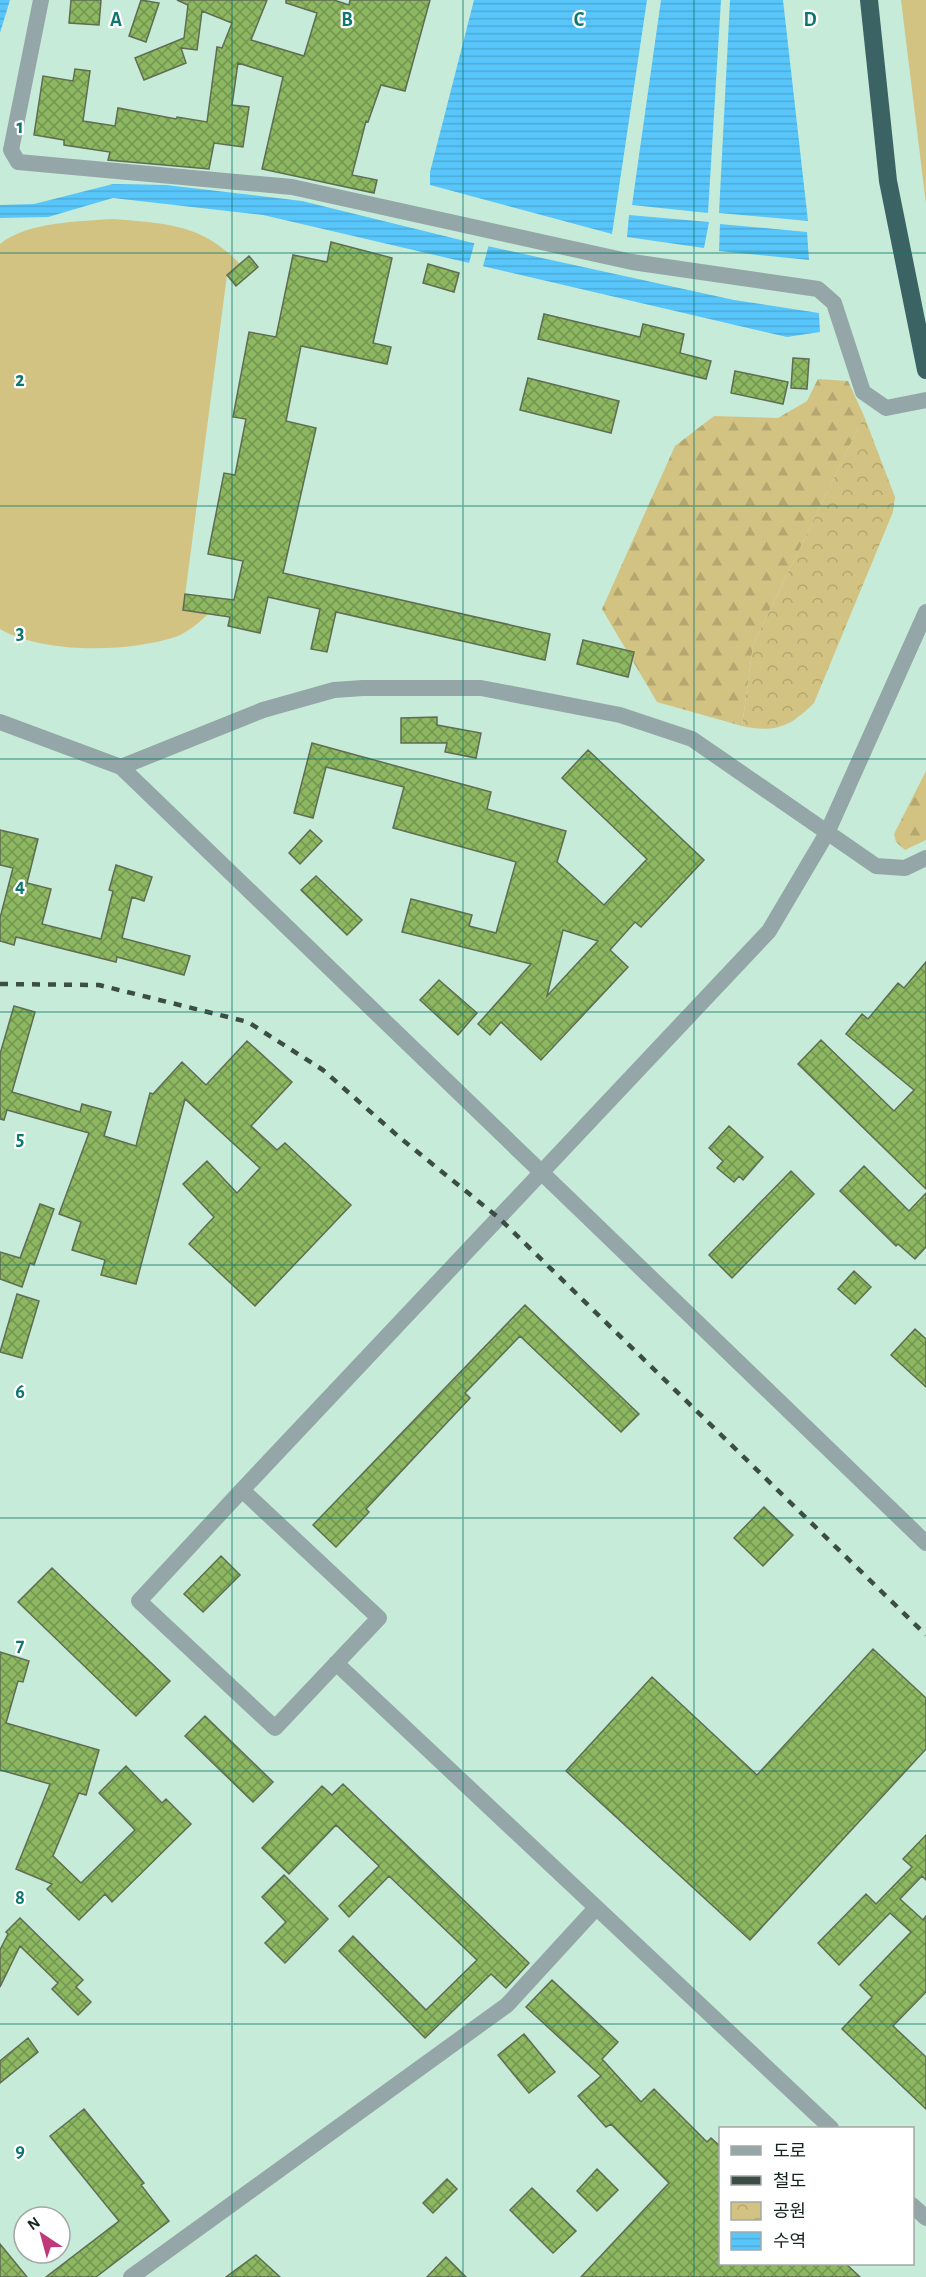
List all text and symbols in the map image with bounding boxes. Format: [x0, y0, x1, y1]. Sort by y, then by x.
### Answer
text: A [110, 10, 122, 30]
text: B [341, 10, 353, 30]
text: C [574, 10, 585, 30]
text: D [803, 10, 817, 30]
text: 1 [16, 117, 24, 137]
text: 2 [15, 370, 25, 390]
text: 3 [16, 623, 24, 643]
text: 4 [15, 876, 25, 896]
text: 5 [16, 1129, 24, 1149]
text: 6 [15, 1382, 25, 1402]
text: 7 [16, 1635, 25, 1655]
text: 8 [15, 1888, 25, 1908]
legend [719, 2127, 914, 2265]
text: 9 [15, 2141, 25, 2161]
text: 도로 [773, 2143, 806, 2161]
text: 철도 [773, 2172, 806, 2191]
text: 공원 [773, 2202, 806, 2221]
north arrow [12, 2205, 72, 2265]
text: N [25, 2214, 43, 2233]
text: 수역 [773, 2232, 806, 2251]

